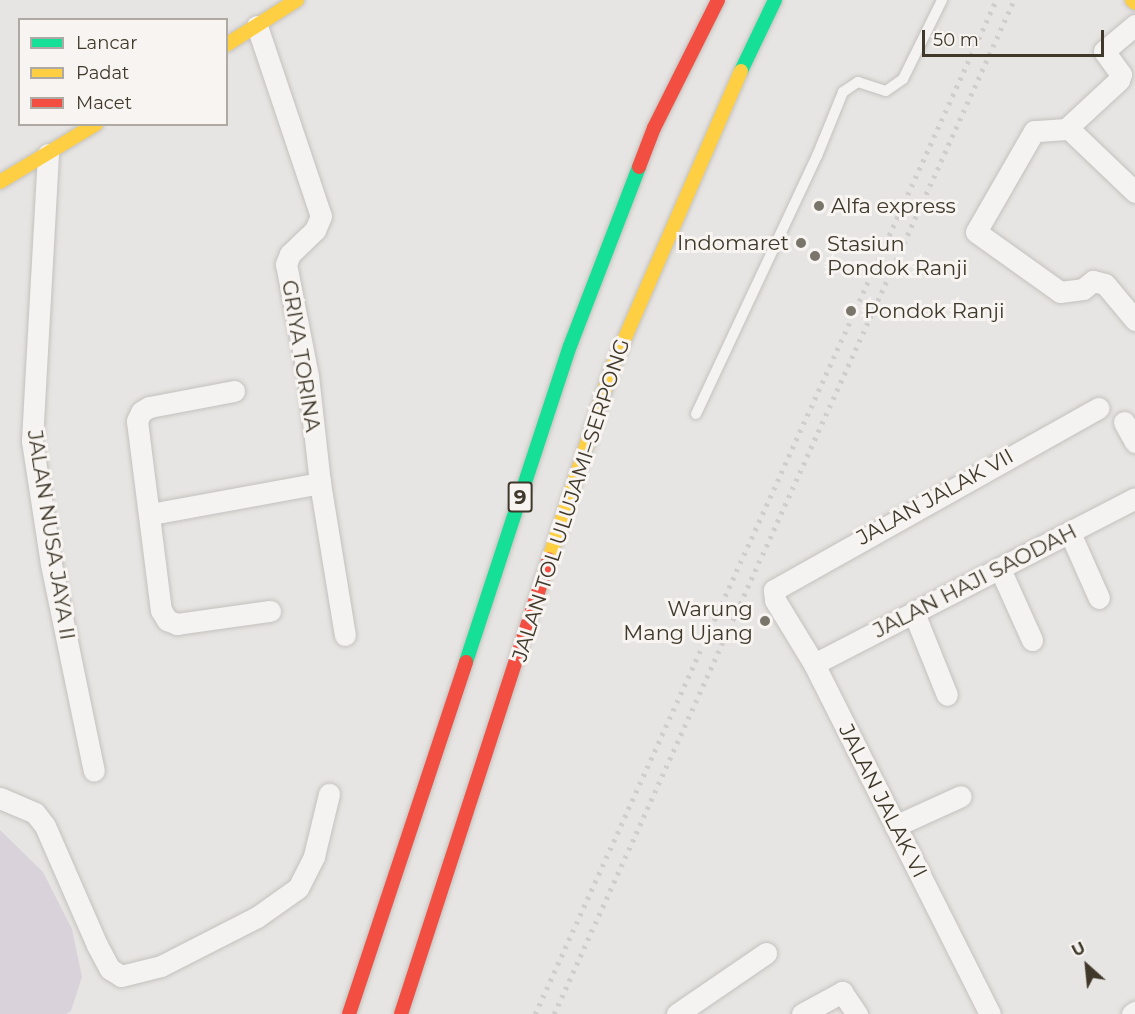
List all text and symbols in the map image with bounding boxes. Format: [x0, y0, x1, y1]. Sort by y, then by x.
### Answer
legend [18, 18, 228, 126]
scale bar [925, 18, 1106, 56]
text: 50 m [933, 29, 979, 51]
text: Lancar [76, 32, 137, 54]
text: Padat [76, 62, 129, 84]
text: Macet [76, 92, 132, 114]
place label: Alfa express [831, 193, 956, 219]
marker: Alfa express [812, 199, 826, 213]
place label: Indomaret [677, 230, 789, 256]
place label: Stasiun Pondok Ranji [827, 231, 968, 281]
marker: Indomaret [794, 236, 808, 250]
marker: Stasiun Pondok Ranji [808, 249, 822, 263]
street label: GRIYA TORINA [277, 278, 325, 434]
place label: Pondok Ranji [864, 298, 1005, 324]
marker: Pondok Ranji [842, 302, 860, 320]
street label: JALAN TOL ULUJAMI–SERPONG [507, 335, 635, 665]
street label: JALAN NUSA JAYA II [22, 428, 80, 642]
street label: JALAN JALAK VII [852, 443, 1018, 551]
road number: 9 [506, 480, 534, 514]
street label: JALAN HAJI SAODAH [869, 519, 1081, 643]
place label: Warung Mang Ujang [623, 596, 753, 646]
marker: Warung Mang Ujang [758, 614, 772, 628]
street label: JALAN JALAK VI [833, 720, 933, 882]
north arrow [1057, 936, 1117, 996]
text: U [1069, 938, 1089, 961]

